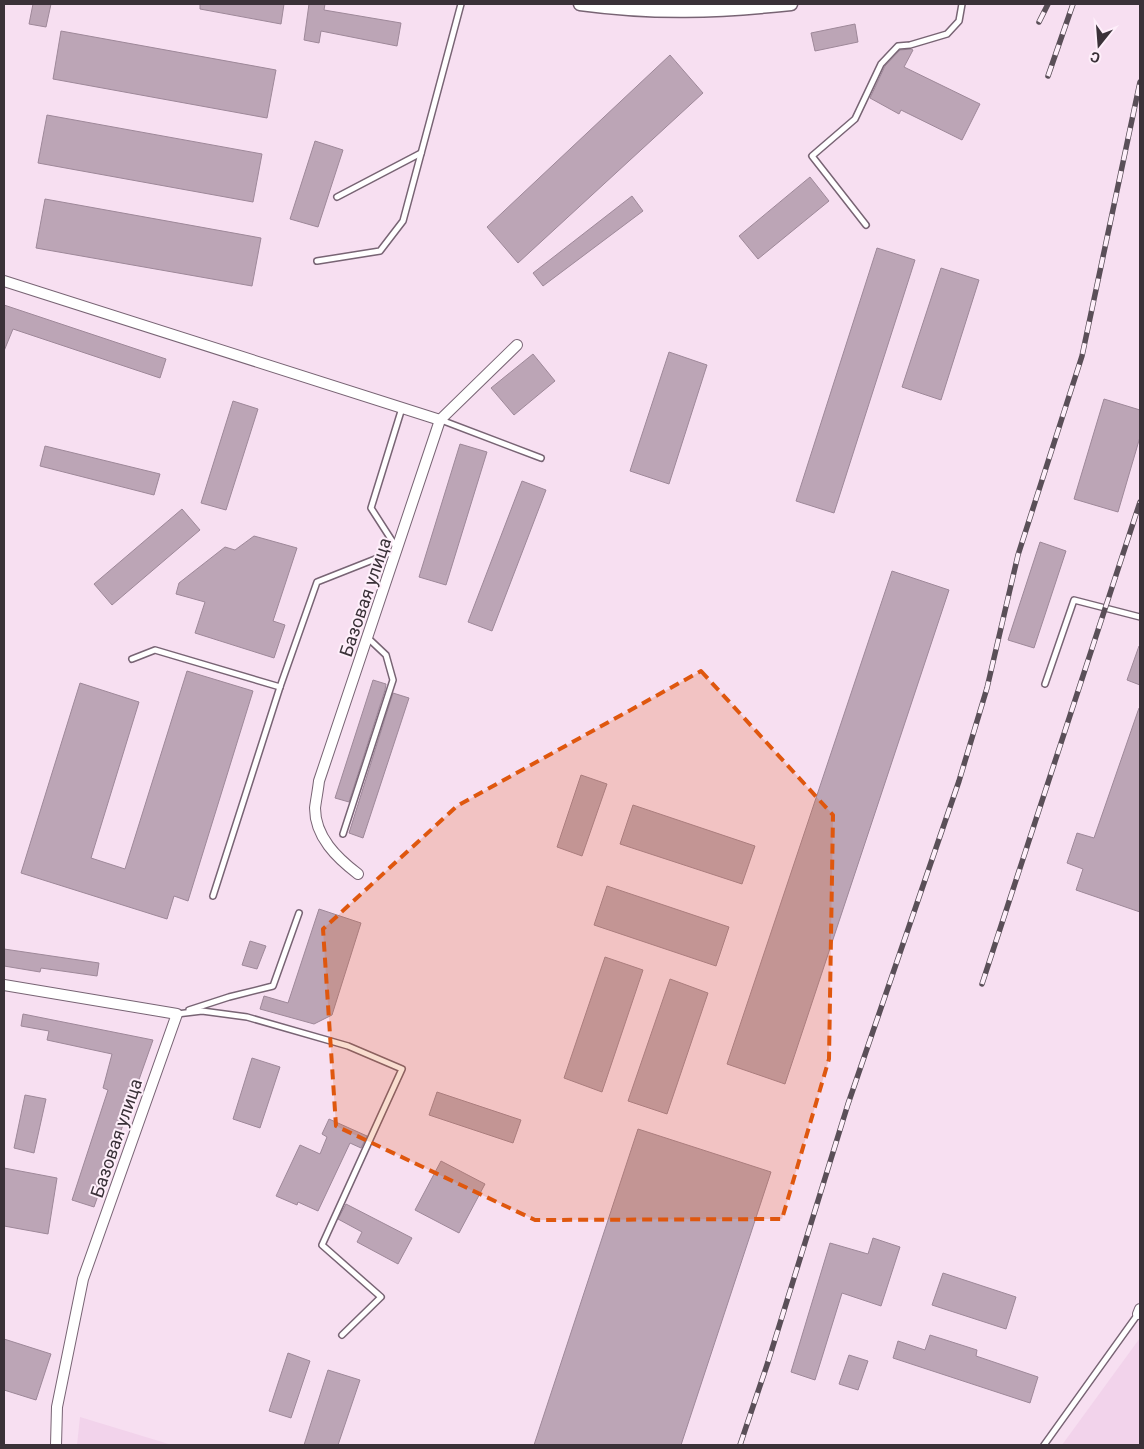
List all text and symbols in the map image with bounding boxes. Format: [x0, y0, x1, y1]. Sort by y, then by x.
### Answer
north arrow [1074, 20, 1124, 70]
text: С [1088, 48, 1102, 66]
street label: Базовая улица [335, 535, 395, 659]
street label: Базовая улица [86, 1076, 146, 1200]

